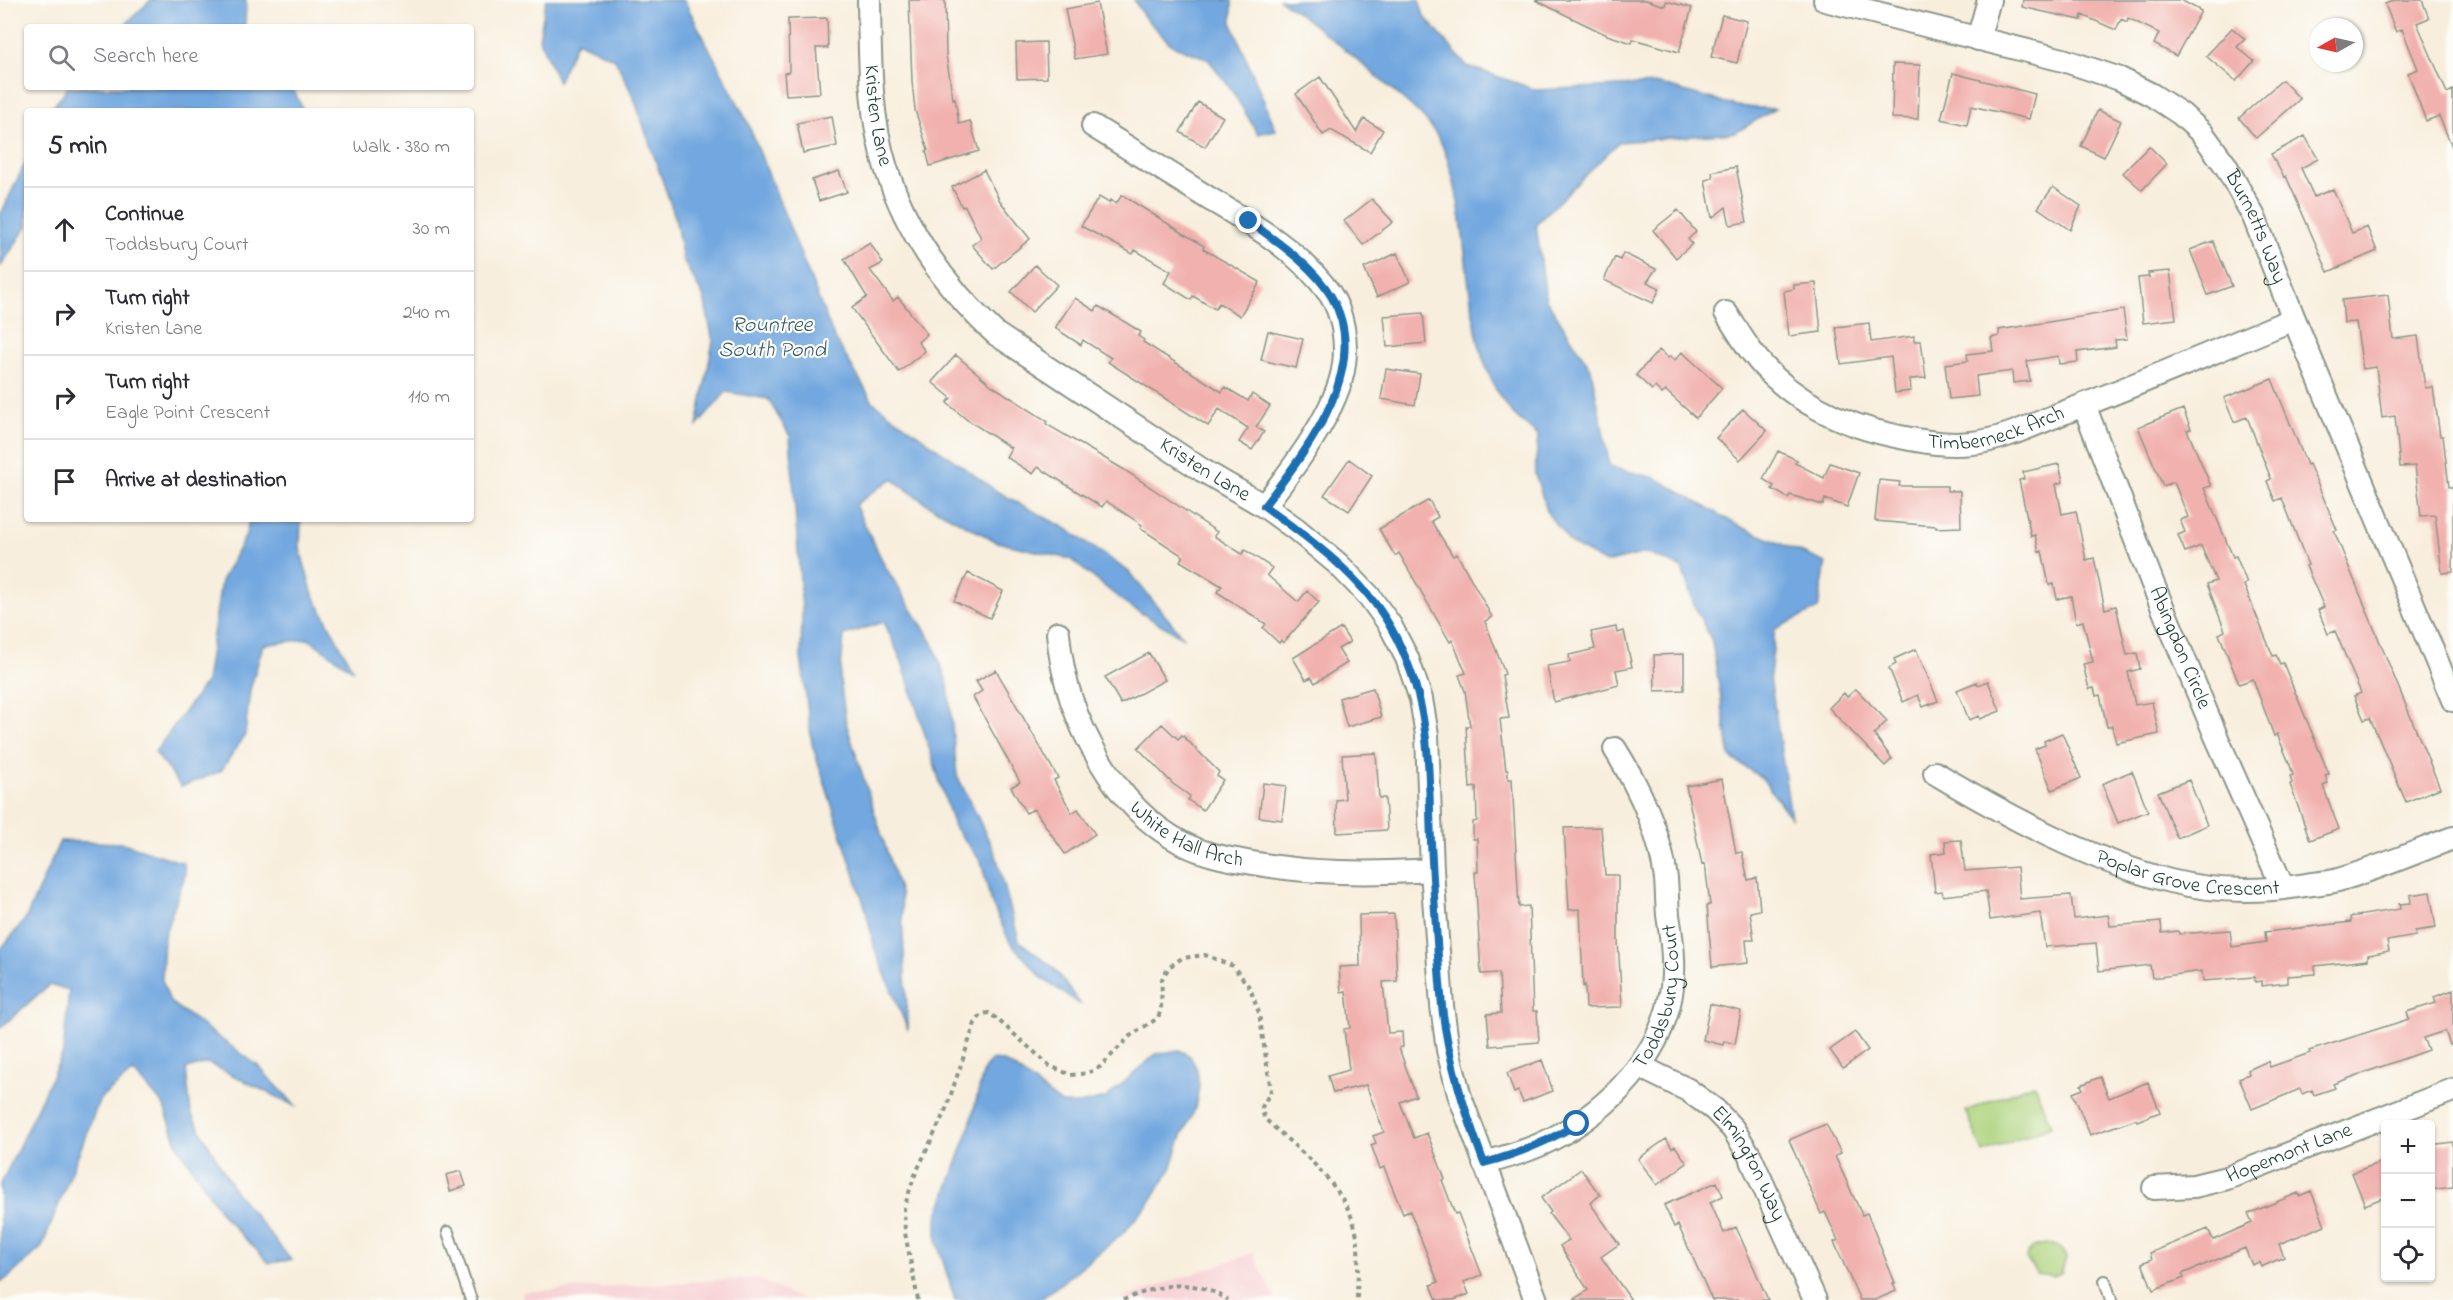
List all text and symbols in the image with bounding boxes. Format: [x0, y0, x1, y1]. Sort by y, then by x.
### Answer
north arrow [2309, 18, 2363, 72]
search box [24, 24, 474, 90]
icon: search [45, 41, 78, 74]
text: Search here [93, 41, 198, 73]
street label: Kristen Lane [855, 64, 900, 170]
text: 5 min [48, 128, 107, 166]
text: Walk · 380 m [352, 133, 450, 162]
street label: Burnetts Way [2216, 164, 2294, 289]
text: Continue [105, 199, 184, 231]
route end [1235, 207, 1261, 233]
icon: ahead [48, 213, 81, 246]
text: 30 m [413, 215, 450, 244]
text: Toddsbury Court [105, 231, 249, 260]
text: Turn right [105, 283, 190, 315]
icon: right [48, 297, 81, 330]
text: 240 m [403, 299, 450, 328]
water label: Rountree South Pond [718, 310, 827, 367]
text: Kristen Lane [105, 315, 202, 344]
text: Turn right [105, 367, 190, 399]
icon: right [48, 381, 81, 414]
text: 110 m [408, 383, 450, 412]
text: Eagle Point Crescent [105, 399, 270, 428]
street label: Timberneck Arch [1926, 399, 2069, 459]
street label: Kristen Lane [1153, 431, 1256, 510]
icon: arrive [48, 465, 81, 498]
text: Arrive at destination [105, 465, 287, 497]
street label: Abingdon Circle [2141, 582, 2218, 714]
street label: White Hall Arch [1122, 794, 1245, 876]
street label: Poplar Grove Crescent [2091, 842, 2281, 905]
street label: Toddsbury Court [1626, 922, 1690, 1076]
street label: Elmington Way [1704, 1099, 1793, 1227]
route start [1563, 1110, 1589, 1136]
street label: Hopemont Lane [2222, 1115, 2357, 1192]
map controls [2381, 1120, 2435, 1282]
button: + [2381, 1120, 2435, 1174]
button: − [2381, 1174, 2435, 1228]
button: locate [2381, 1228, 2435, 1282]

